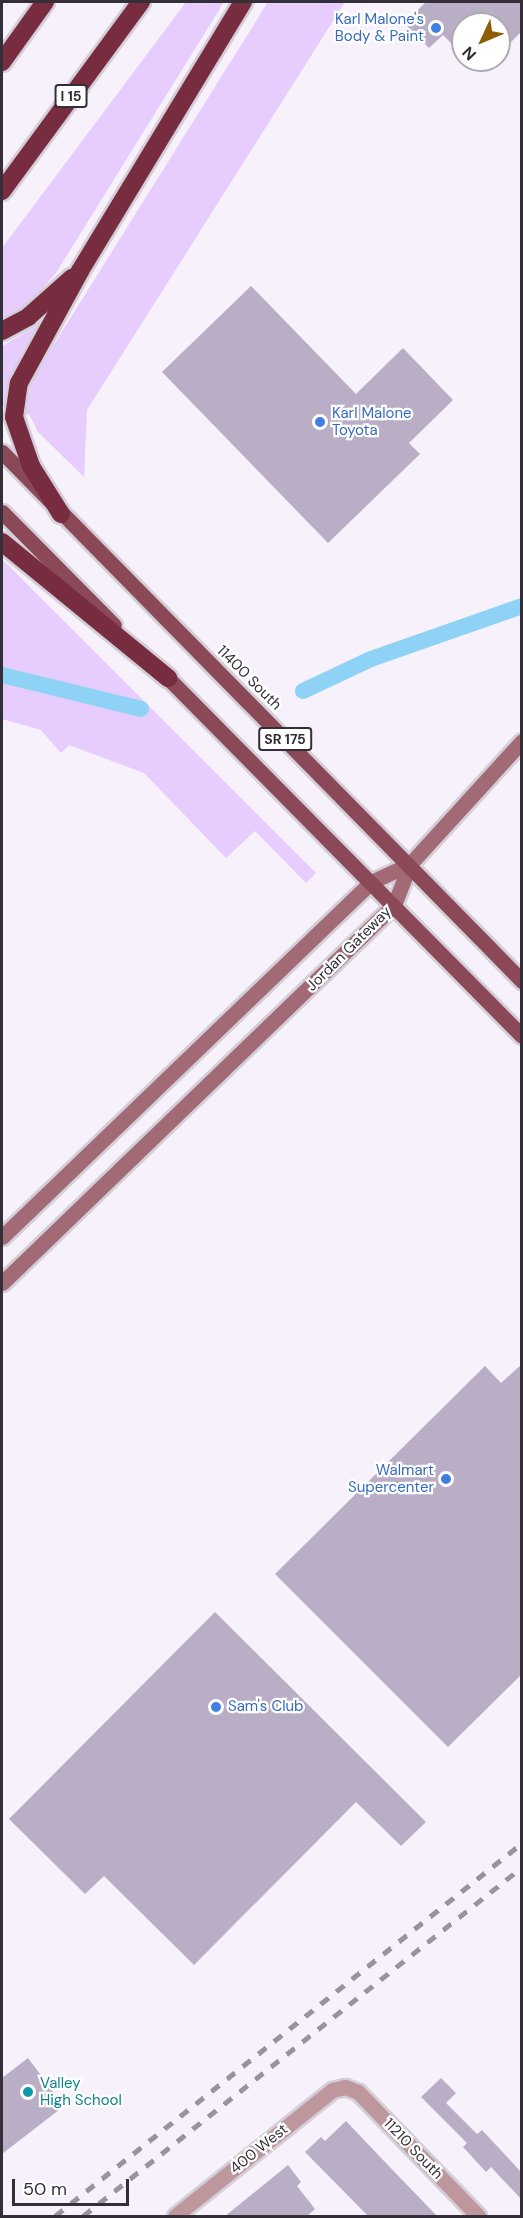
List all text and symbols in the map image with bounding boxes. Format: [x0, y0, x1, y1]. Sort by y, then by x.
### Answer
place label: Karl Malone's Body & Paint [335, 10, 424, 45]
north arrow [451, 12, 511, 72]
marker: Karl Malone's Body & Paint [429, 21, 443, 35]
text: N [458, 42, 481, 65]
road number: I 15 [54, 85, 88, 107]
place label: Karl Malone Toyota [332, 404, 412, 439]
marker: Karl Malone Toyota [313, 415, 327, 429]
street label: 11400 South [213, 642, 285, 714]
road number: SR 175 [258, 728, 312, 750]
street label: Jordan Gateway [303, 903, 395, 995]
place label: Walmart Supercenter [348, 1461, 434, 1496]
marker: Walmart Supercenter [439, 1472, 453, 1486]
place label: Sam's Club [228, 1698, 303, 1716]
marker: Sam's Club [209, 1700, 223, 1714]
place label: Valley High School [40, 2074, 122, 2109]
marker: Valley High School [21, 2085, 35, 2099]
street label: 11210 South [380, 2115, 446, 2183]
street label: 400 West [227, 2120, 291, 2178]
scale bar [15, 2167, 132, 2205]
text: 50 m [23, 2177, 67, 2201]

